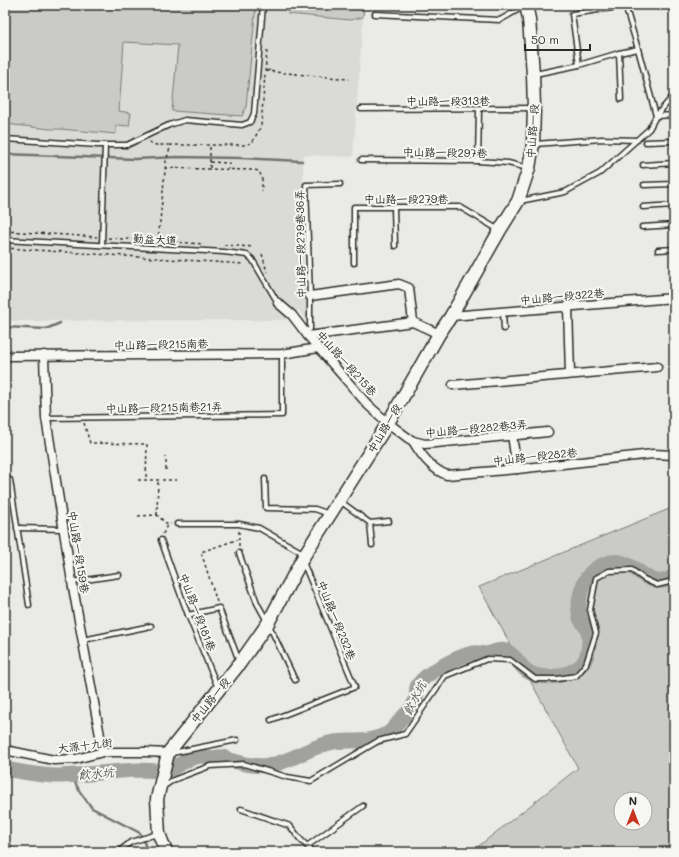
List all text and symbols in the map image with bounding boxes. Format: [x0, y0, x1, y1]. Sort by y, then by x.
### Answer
scale bar [525, 26, 590, 52]
text: 50 m [531, 31, 559, 47]
street label: 中山路一段313巷 [406, 93, 490, 108]
street label: 中山路一段 [523, 103, 541, 159]
street label: 中山路一段297巷 [403, 144, 487, 160]
street label: 中山路一段279巷36弄 [292, 189, 308, 299]
street label: 中山路一段279巷 [364, 191, 448, 206]
street label: 勤益大道 [133, 230, 177, 248]
street label: 中山路一段322巷 [519, 285, 605, 307]
street label: 中山路一段215巷 [314, 327, 380, 399]
street label: 中山路一段215南巷 [114, 336, 208, 352]
street label: 中山路一段215南巷21弄 [106, 398, 222, 416]
street label: 中山路一段 [363, 401, 405, 455]
street label: 中山路一段282巷3弄 [424, 416, 528, 440]
street label: 中山路一段282巷 [492, 444, 578, 468]
street label: 中山路一段159巷 [65, 509, 93, 595]
street label: 中山路一段181巷 [176, 571, 220, 653]
street label: 中山路一段232巷 [314, 578, 360, 662]
street label: 中山路一段 [187, 674, 233, 726]
water label: 飲水坑 [399, 677, 430, 718]
street label: 大源十九街 [57, 734, 114, 756]
water label: 飲水坑 [77, 764, 117, 782]
north arrow [613, 791, 653, 831]
text: N [629, 793, 637, 808]

